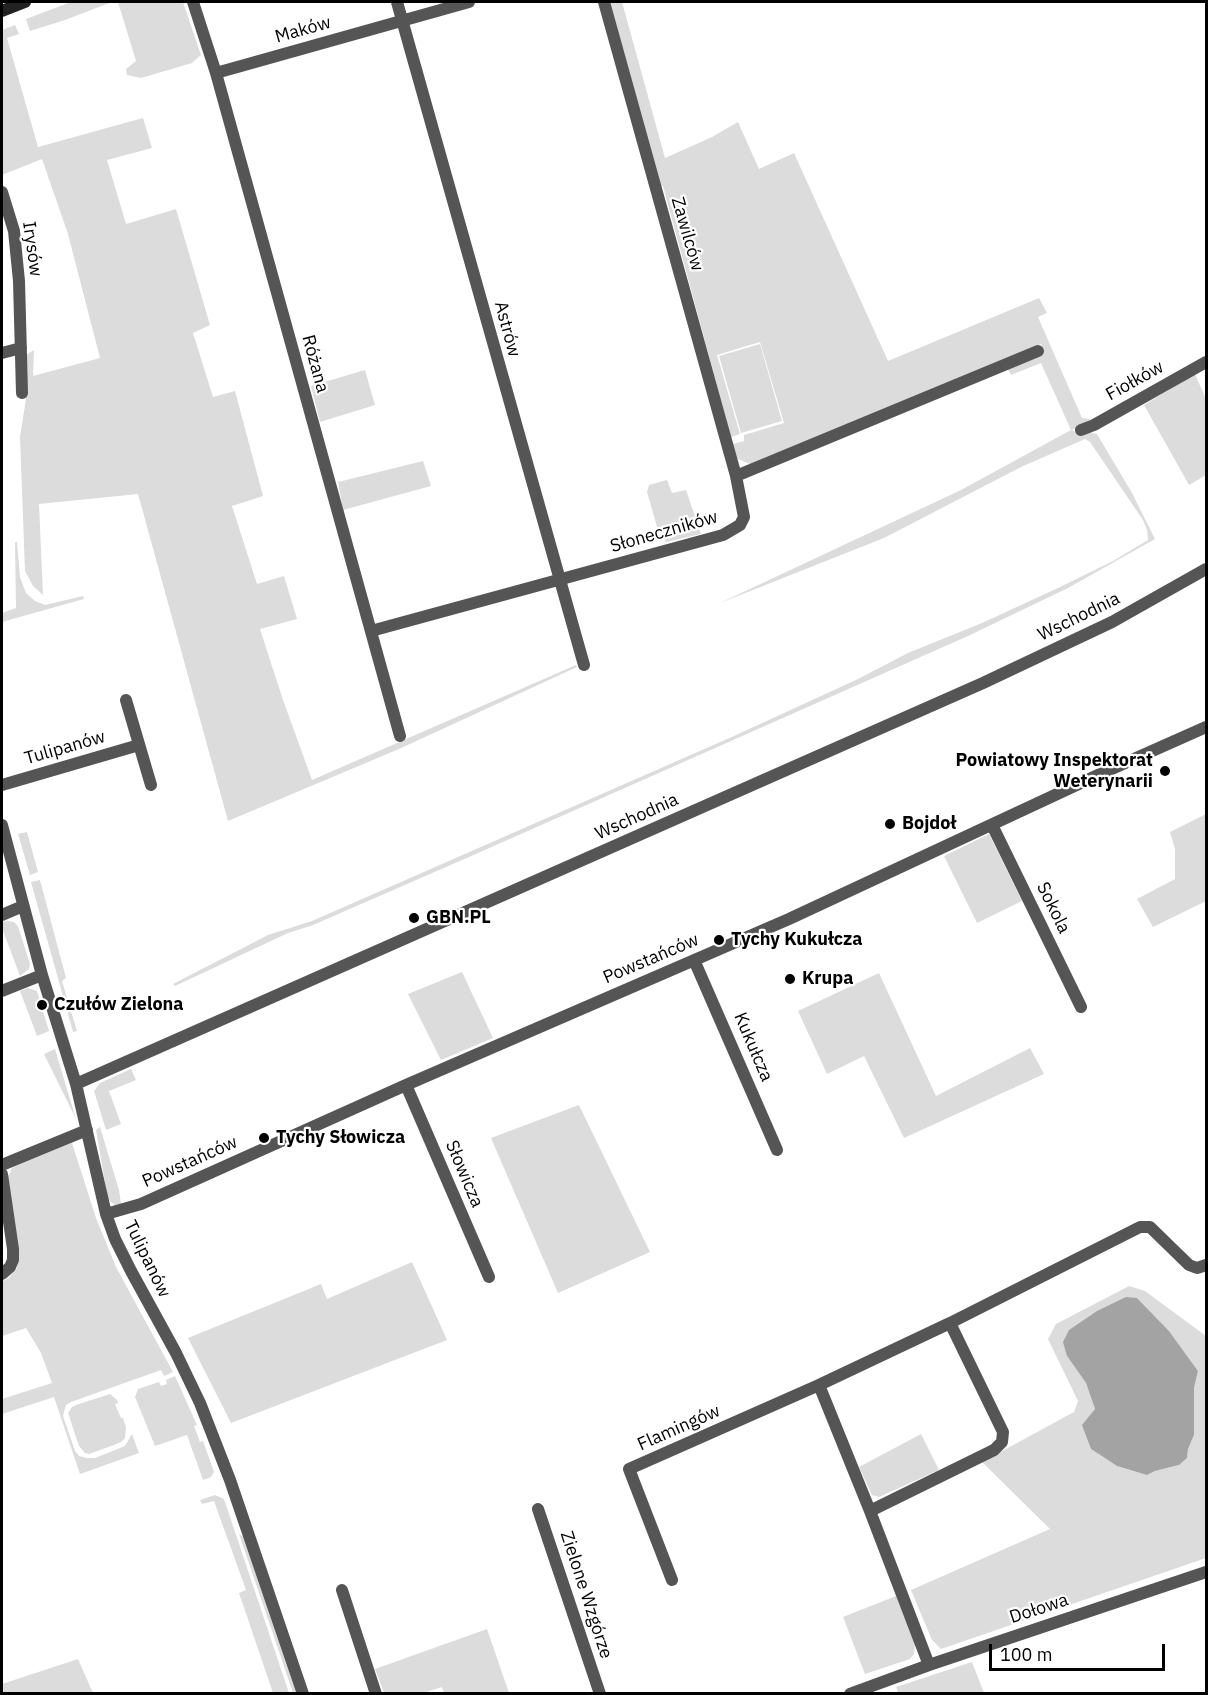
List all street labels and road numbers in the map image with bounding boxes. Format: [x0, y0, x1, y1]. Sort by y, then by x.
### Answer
street label: Maków [273, 12, 333, 48]
street label: Zawilców [666, 195, 708, 273]
street label: Irysów [17, 220, 47, 278]
street label: Astrów [489, 299, 525, 359]
street label: Różana [297, 333, 333, 395]
street label: Fiołków [1102, 356, 1168, 406]
street label: Słoneczników [608, 506, 720, 558]
street label: Wschodnia [1034, 588, 1124, 646]
street label: Tulipanów [22, 726, 108, 770]
street label: Wschodnia [592, 789, 682, 845]
street label: Sokola [1031, 879, 1075, 937]
street label: Powstańców [600, 929, 702, 989]
street label: Kukułcza [729, 1009, 777, 1085]
street label: Powstańców [139, 1131, 241, 1193]
street label: Słowicza [440, 1137, 488, 1211]
street label: Tulipanów [119, 1217, 175, 1301]
street label: Flamingów [634, 1400, 724, 1456]
street label: Zielone Wzgórze [555, 1529, 617, 1661]
street label: Dołowa [1007, 1589, 1071, 1629]

